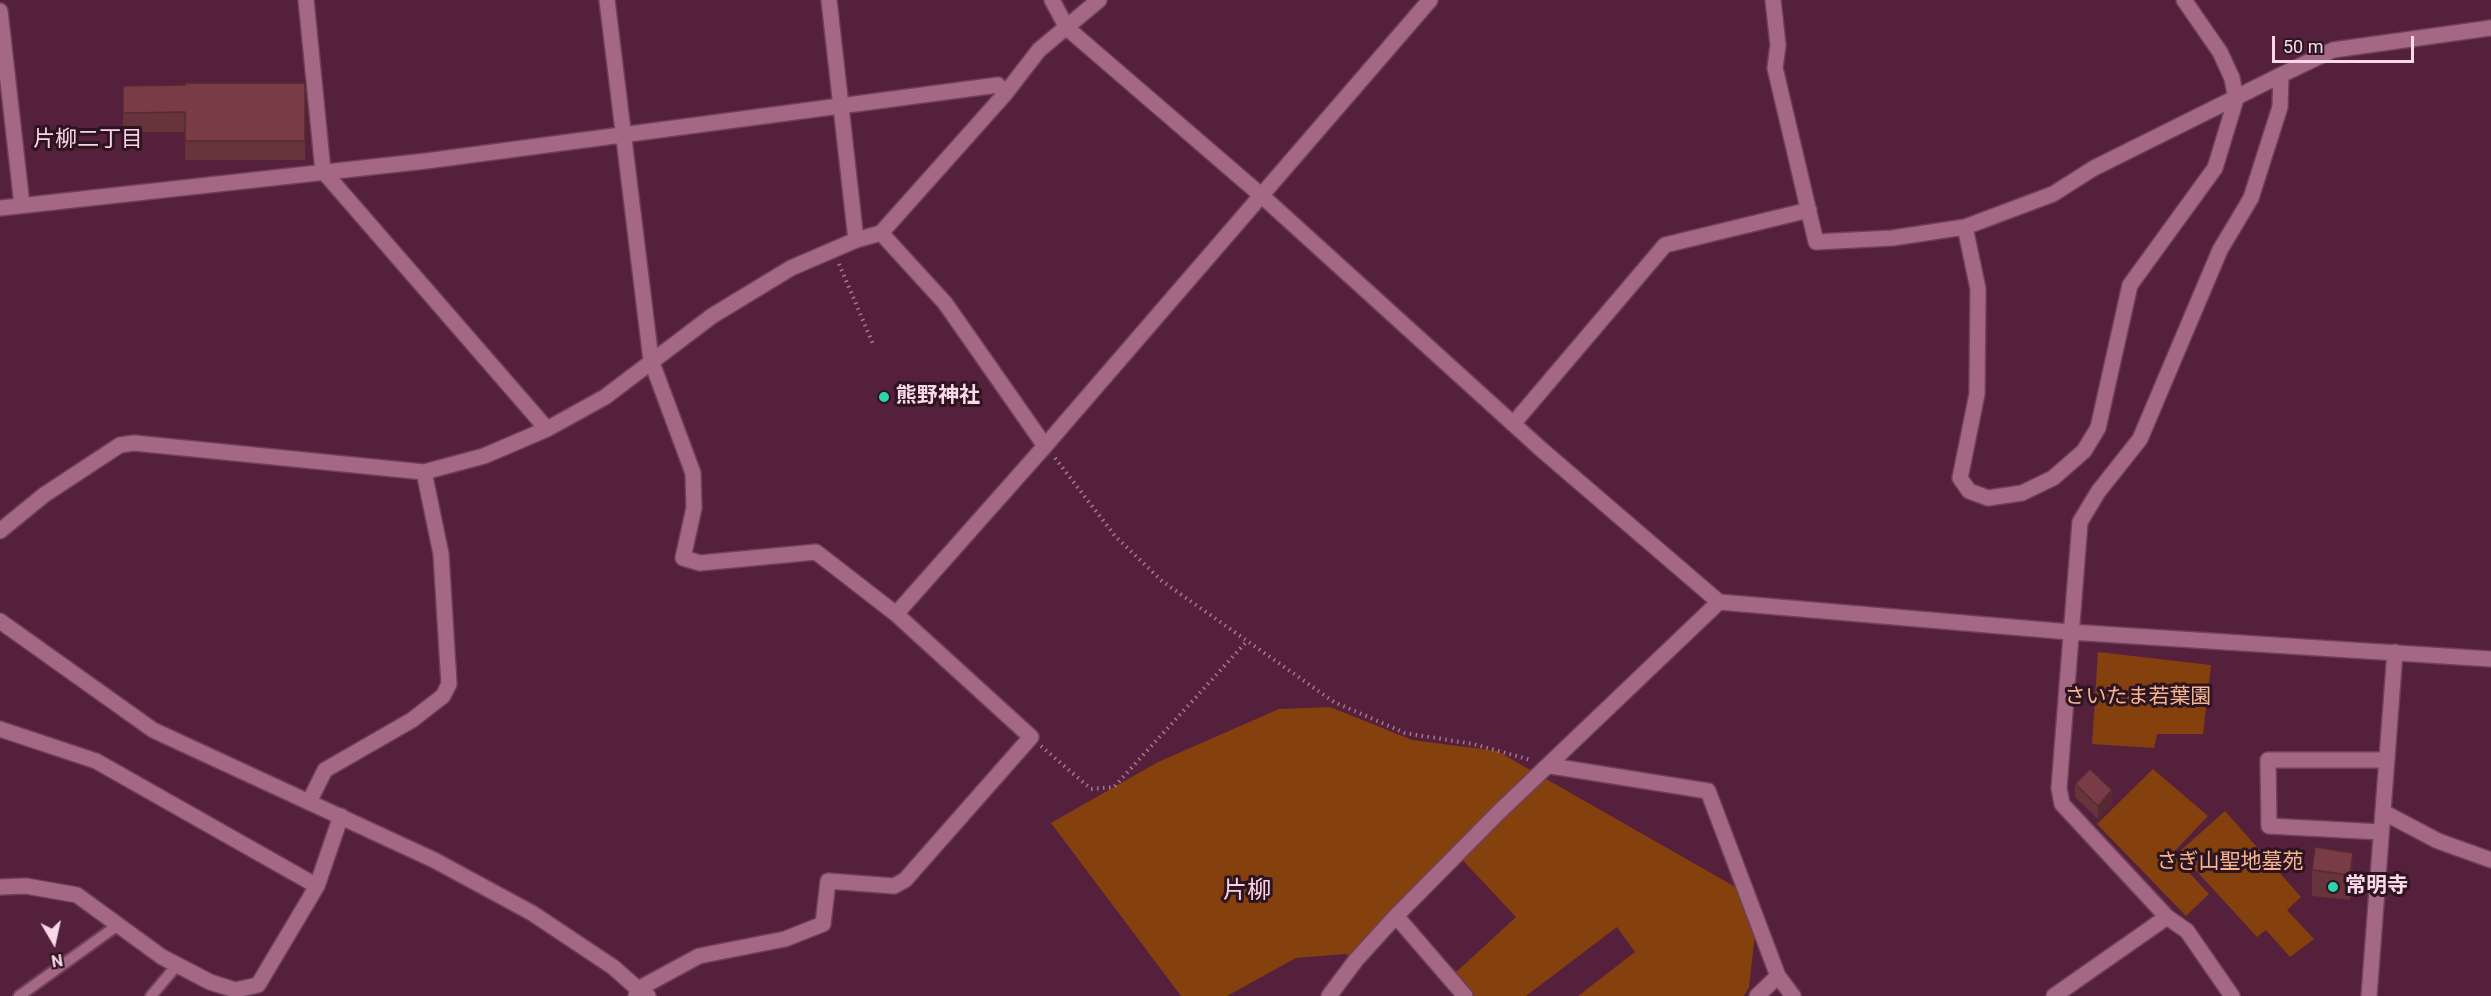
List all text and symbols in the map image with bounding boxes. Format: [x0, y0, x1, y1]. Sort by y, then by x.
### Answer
scale bar [2275, 24, 2418, 62]
text: 50 m [2283, 36, 2323, 57]
district label: 片柳二丁目 [33, 127, 143, 153]
place label: 熊野神社 [896, 384, 980, 410]
marker: 熊野神社 [877, 390, 891, 404]
park label: さいたま若葉園 [2065, 685, 2211, 711]
park label: さぎ山聖地墓苑 [2157, 850, 2303, 876]
place label: 常明寺 [2345, 874, 2408, 900]
district label: 片柳 [1223, 878, 1271, 906]
marker: 常明寺 [2326, 880, 2340, 894]
north arrow [24, 912, 84, 972]
text: N [50, 950, 64, 971]

